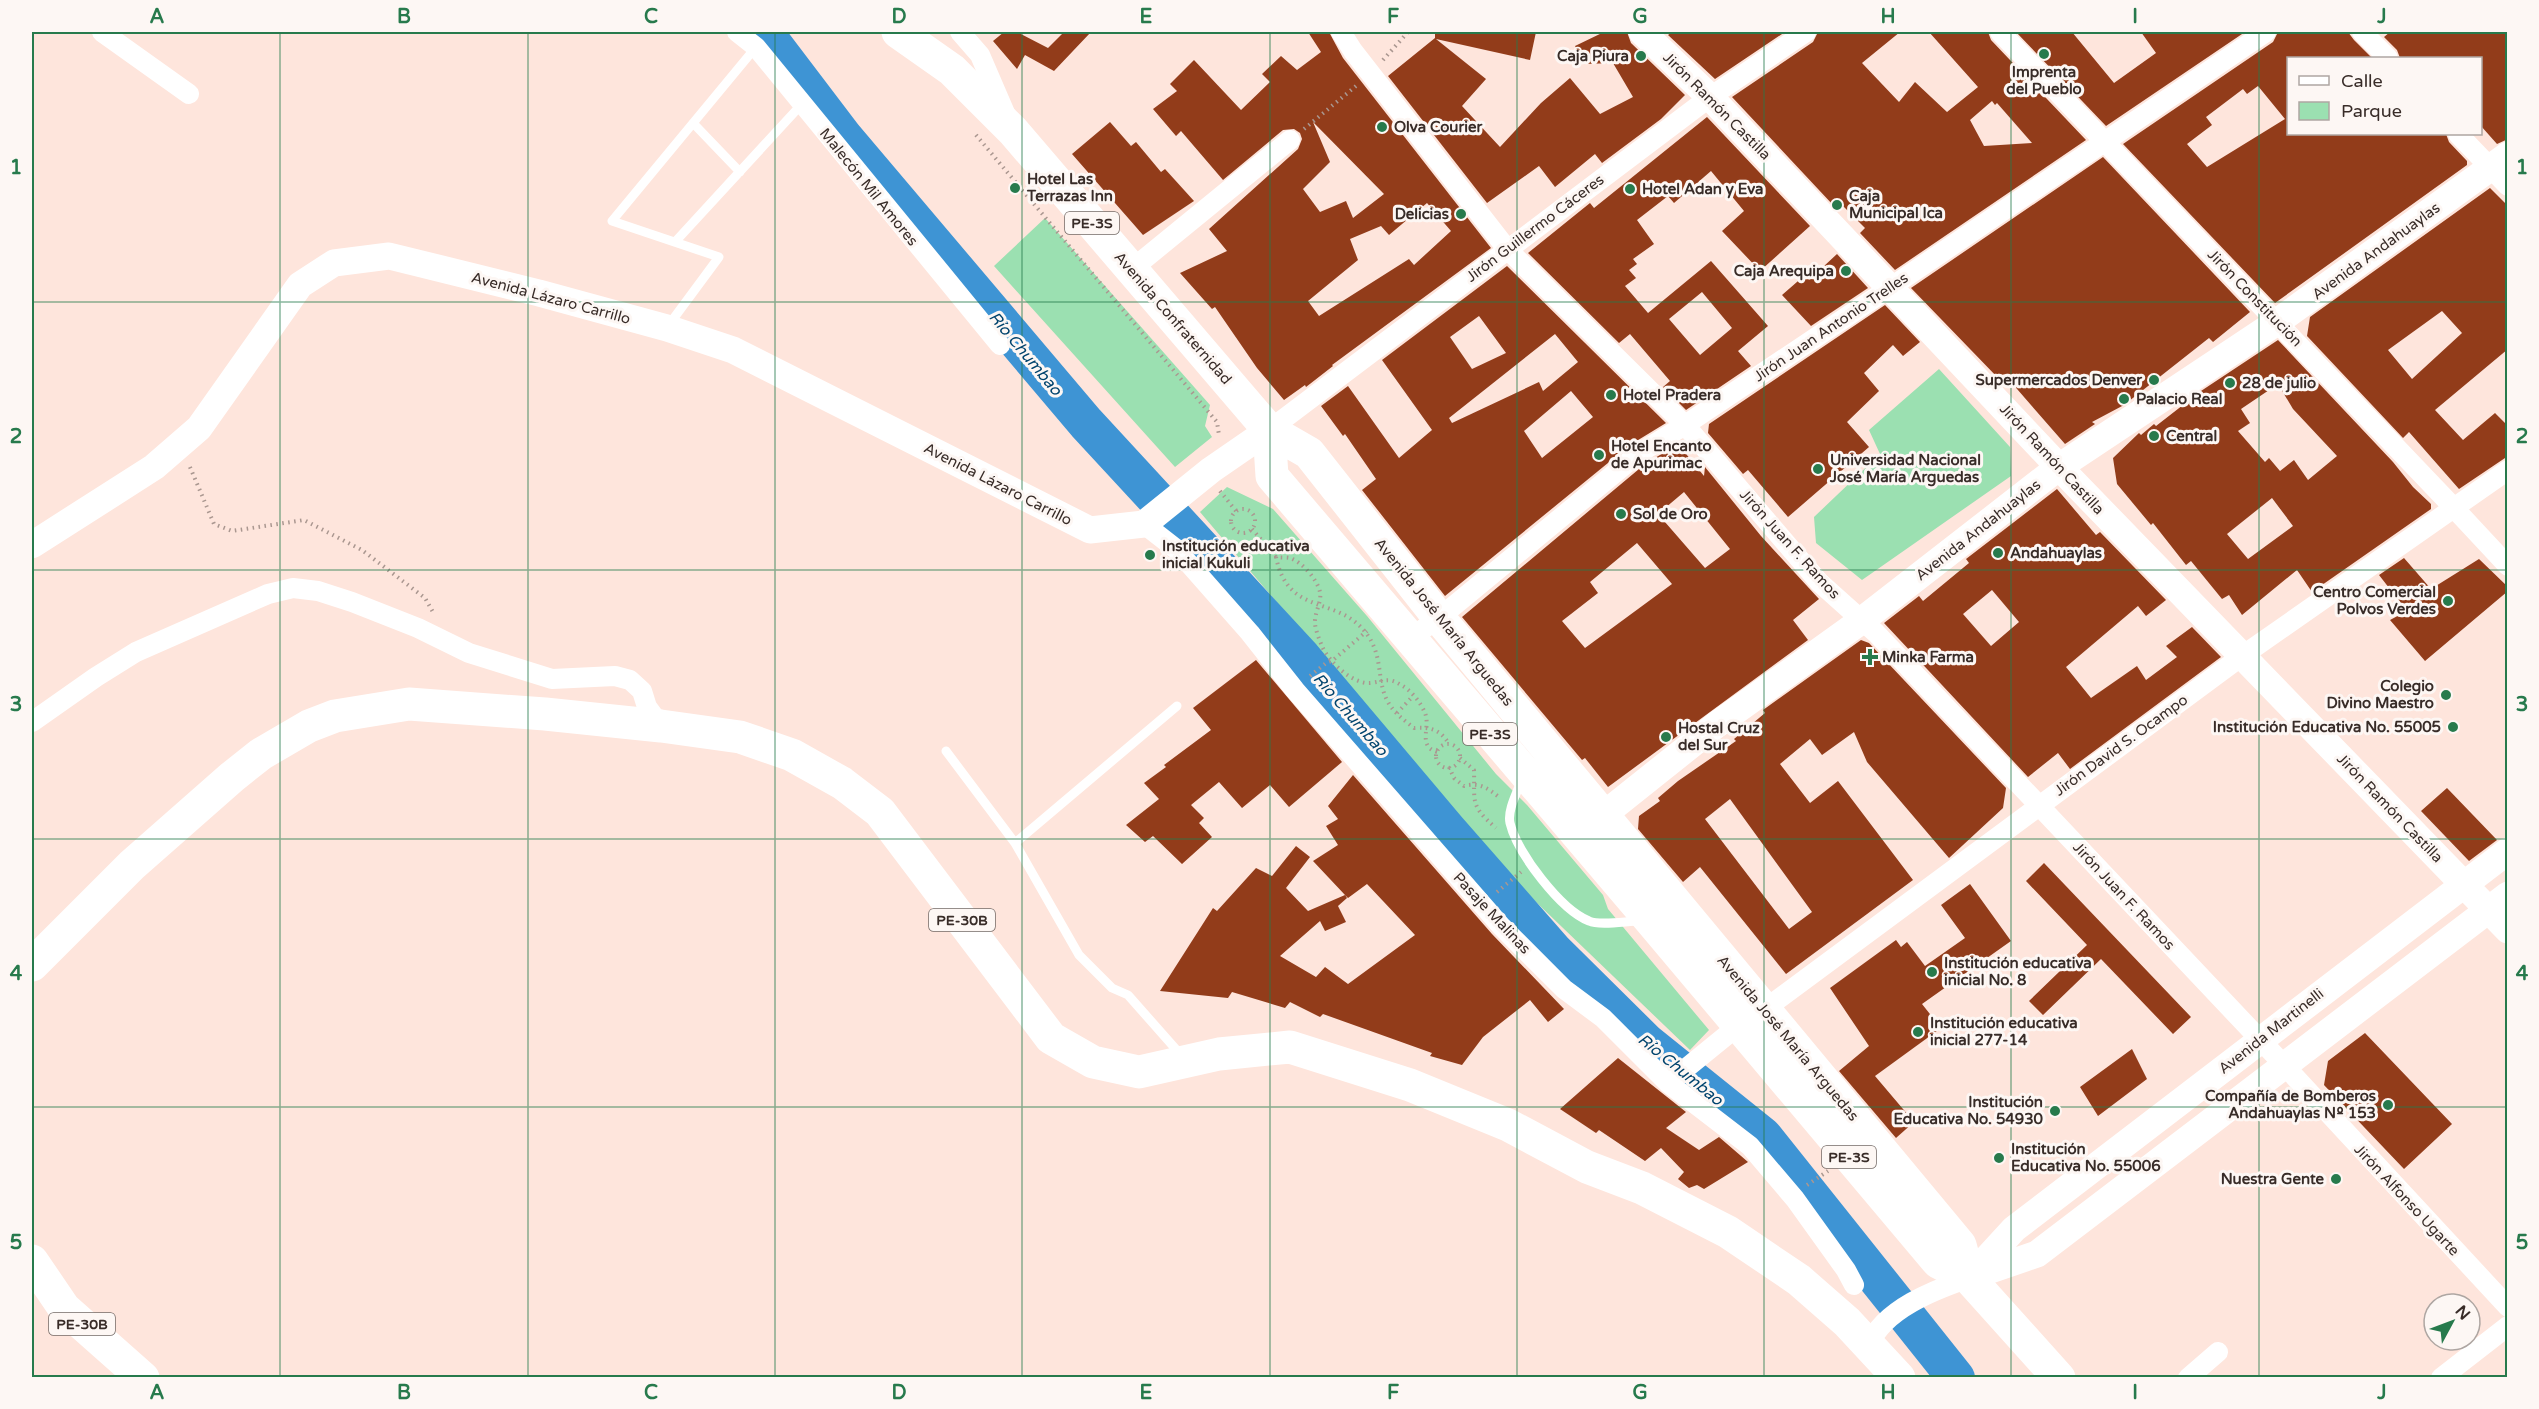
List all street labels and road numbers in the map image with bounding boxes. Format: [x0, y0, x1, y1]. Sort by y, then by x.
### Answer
street label: Jirón Ramón Castilla [1659, 48, 1775, 164]
street label: Malecón Mil Amores [816, 125, 922, 249]
street label: Jirón Guillermo Cáceres [1463, 170, 1607, 286]
street label: Avenida Andahuaylas [2309, 199, 2443, 303]
road number: PE-3S [1065, 212, 1119, 234]
street label: Jirón Constitución [2204, 246, 2306, 350]
street label: Avenida Confraternidad [1111, 248, 1235, 388]
street label: Avenida Lázaro Carrillo [470, 268, 632, 328]
street label: Jirón Juan Antonio Trelles [1750, 269, 1912, 385]
street label: Jirón Ramón Castilla [1996, 400, 2108, 518]
street label: Avenida Lázaro Carrillo [921, 439, 1075, 529]
street label: Avenida Andahuaylas [1912, 476, 2044, 584]
street label: Jirón Juan F. Ramos [1736, 486, 1844, 602]
street label: Avenida José María Arguedas [1371, 534, 1517, 710]
street label: Jirón David S. Ocampo [2051, 691, 2191, 799]
road number: PE-3S [1463, 723, 1517, 745]
street label: Jirón Ramón Castilla [2333, 750, 2447, 866]
street label: Jirón Juan F. Ramos [2069, 838, 2179, 954]
street label: Pasaje Malinas [1450, 868, 1534, 958]
road number: PE-30B [929, 909, 995, 931]
street label: Avenida José María Arguedas [1713, 951, 1863, 1125]
street label: Avenida Martinelli [2215, 984, 2327, 1078]
street label: Jirón Alfonso Ugarte [2351, 1141, 2463, 1259]
road number: PE-3S [1822, 1146, 1876, 1168]
road number: PE-30B [49, 1313, 115, 1335]

